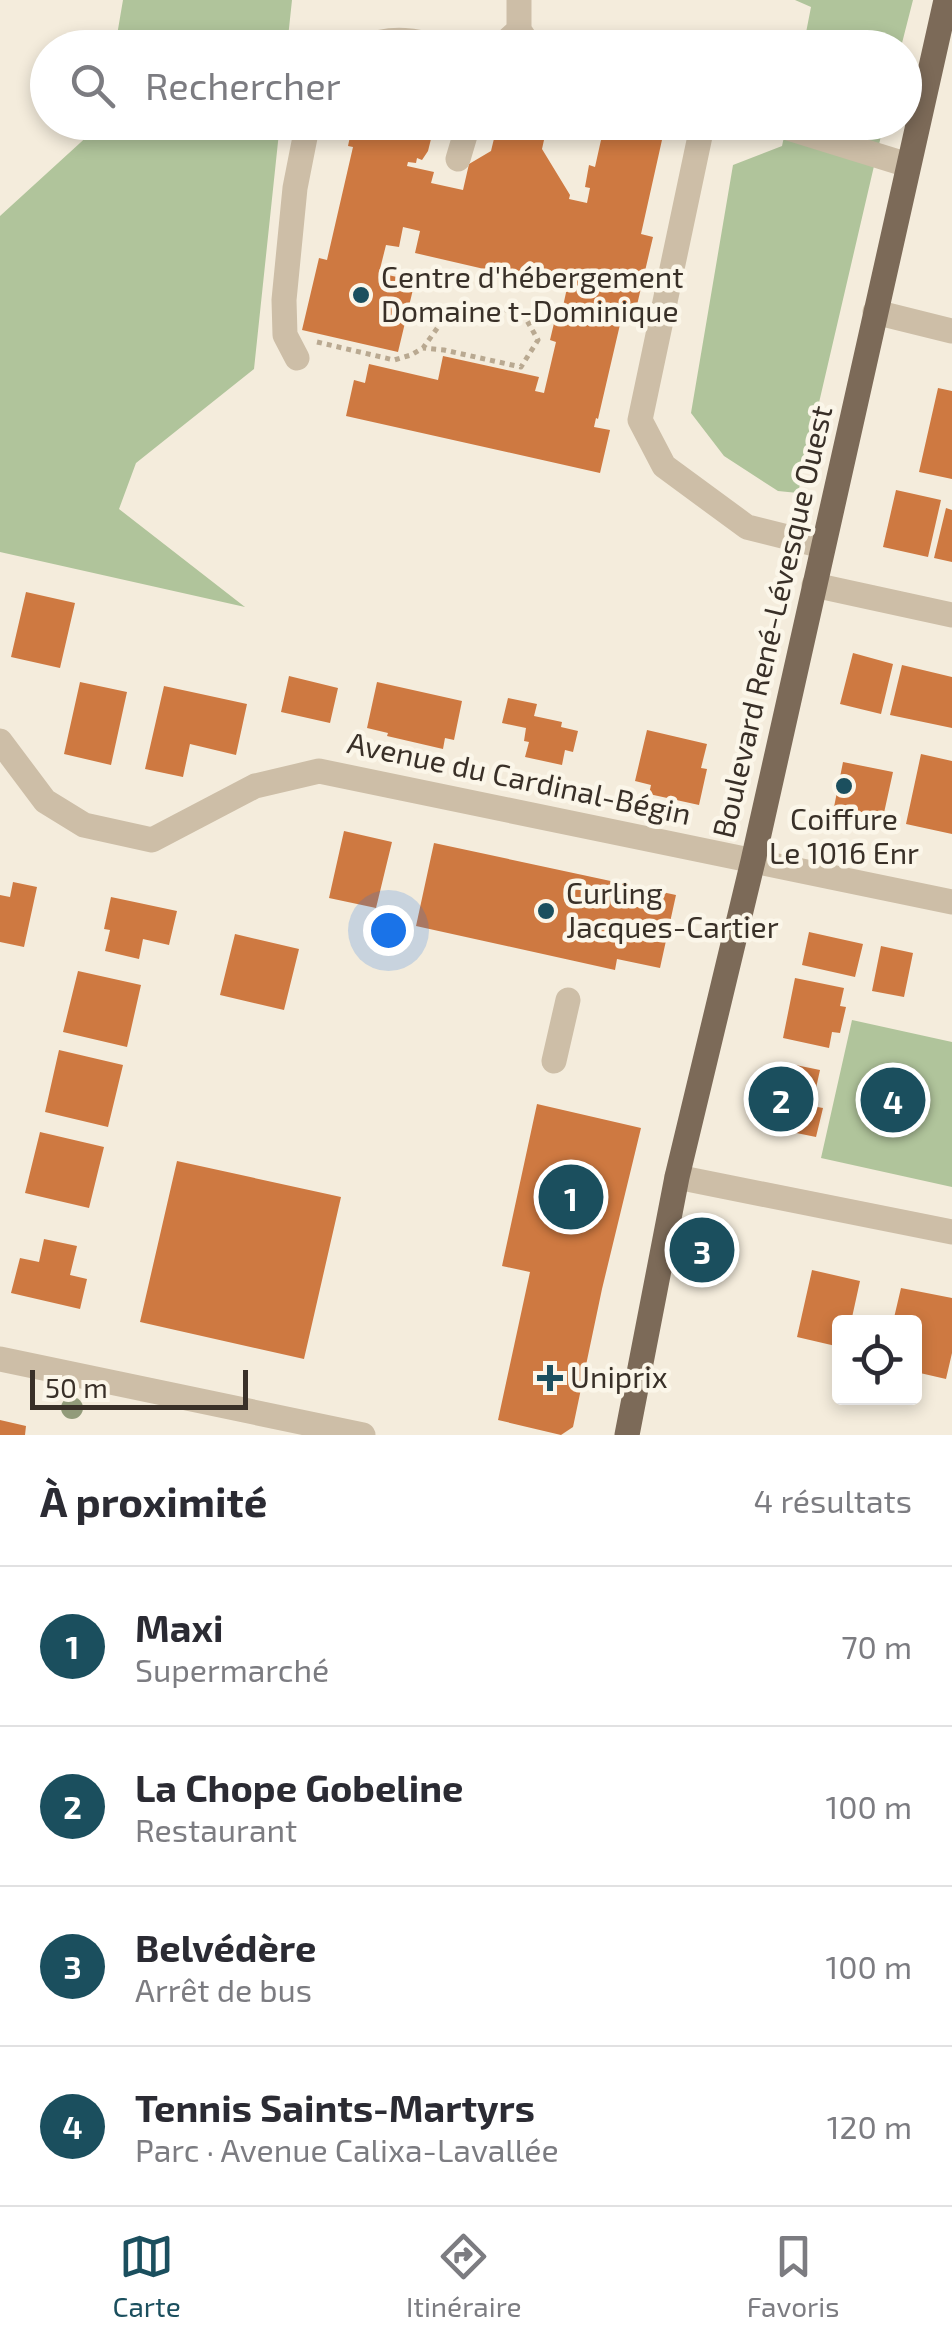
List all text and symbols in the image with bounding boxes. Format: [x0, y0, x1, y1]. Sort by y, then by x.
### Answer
search box [30, 30, 922, 140]
icon: search [65, 58, 120, 113]
text: Rechercher [145, 62, 341, 108]
place label: Centre d'hébergement Domaine t-Dominique [381, 258, 684, 328]
marker: Centre d'hébergement Domaine t-Dominique [350, 284, 372, 306]
street label: Boulevard René-Lévesque Ouest [704, 402, 838, 841]
street label: Avenue du Cardinal-Bégin [344, 723, 694, 831]
marker: Coiffure Le 1016 Enr [833, 775, 855, 797]
place label: Coiffure Le 1016 Enr [769, 800, 919, 870]
place label: Curling Jacques-Cartier [566, 874, 779, 944]
marker: Curling Jacques-Cartier [535, 900, 557, 922]
your location [363, 905, 414, 956]
pin: 2 [748, 1062, 814, 1136]
pin: 4 [860, 1062, 926, 1138]
pin: 1 [538, 1160, 604, 1234]
pin: 3 [670, 1212, 734, 1288]
map controls [832, 1315, 922, 1405]
button: locate [832, 1315, 922, 1405]
place label: Uniprix [570, 1358, 668, 1394]
scale bar [30, 1365, 248, 1410]
marker: Uniprix [539, 1367, 561, 1389]
text: 50 m [45, 1370, 108, 1404]
text: À proximité [40, 1475, 267, 1525]
text: 4 résultats [754, 1481, 912, 1519]
text: Maxi [135, 1604, 223, 1650]
text: 1 [66, 1627, 79, 1665]
text: 70 m [841, 1627, 912, 1665]
text: Supermarché [135, 1650, 329, 1688]
text: La Chope Gobeline [135, 1764, 464, 1810]
text: 2 [63, 1787, 82, 1825]
text: 100 m [826, 1787, 912, 1825]
text: Restaurant [135, 1810, 297, 1848]
text: Belvédère [135, 1924, 316, 1970]
text: 3 [63, 1947, 82, 1985]
text: 100 m [826, 1947, 912, 1985]
text: Arrêt de bus [135, 1970, 312, 2008]
text: Tennis Saints-Martyrs [135, 2084, 535, 2130]
text: 4 [62, 2107, 83, 2145]
text: 120 m [827, 2107, 912, 2145]
text: Parc · Avenue Calixa-Lavallée [135, 2130, 559, 2168]
tab: Carte [113, 2229, 181, 2323]
tab: Itinéraire [406, 2229, 522, 2323]
tab: Favoris [747, 2229, 839, 2323]

